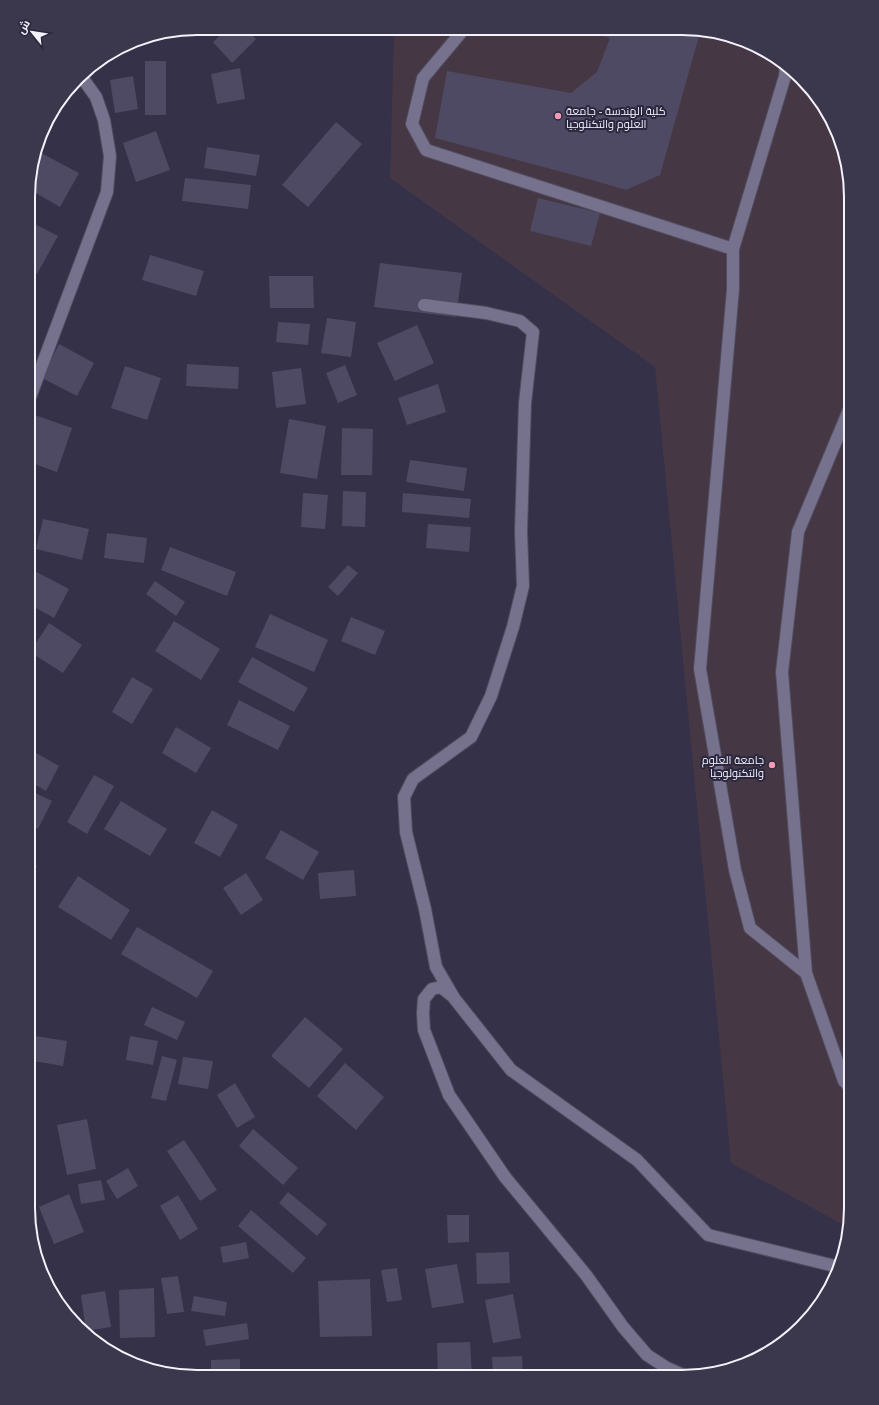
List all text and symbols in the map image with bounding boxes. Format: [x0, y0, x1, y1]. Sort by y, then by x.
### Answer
north arrow [12, 12, 52, 52]
text: ش [13, 17, 33, 37]
place label: كلية الهندسة - جامعة العلوم والتكنلوجيا [566, 103, 666, 132]
marker: كلية الهندسة - جامعة العلوم والتكنلوجيا [553, 111, 563, 121]
place label: جامعة العلوم والتكنولوجيا [702, 752, 764, 780]
marker: جامعة العلوم والتكنولوجيا [767, 760, 777, 770]

